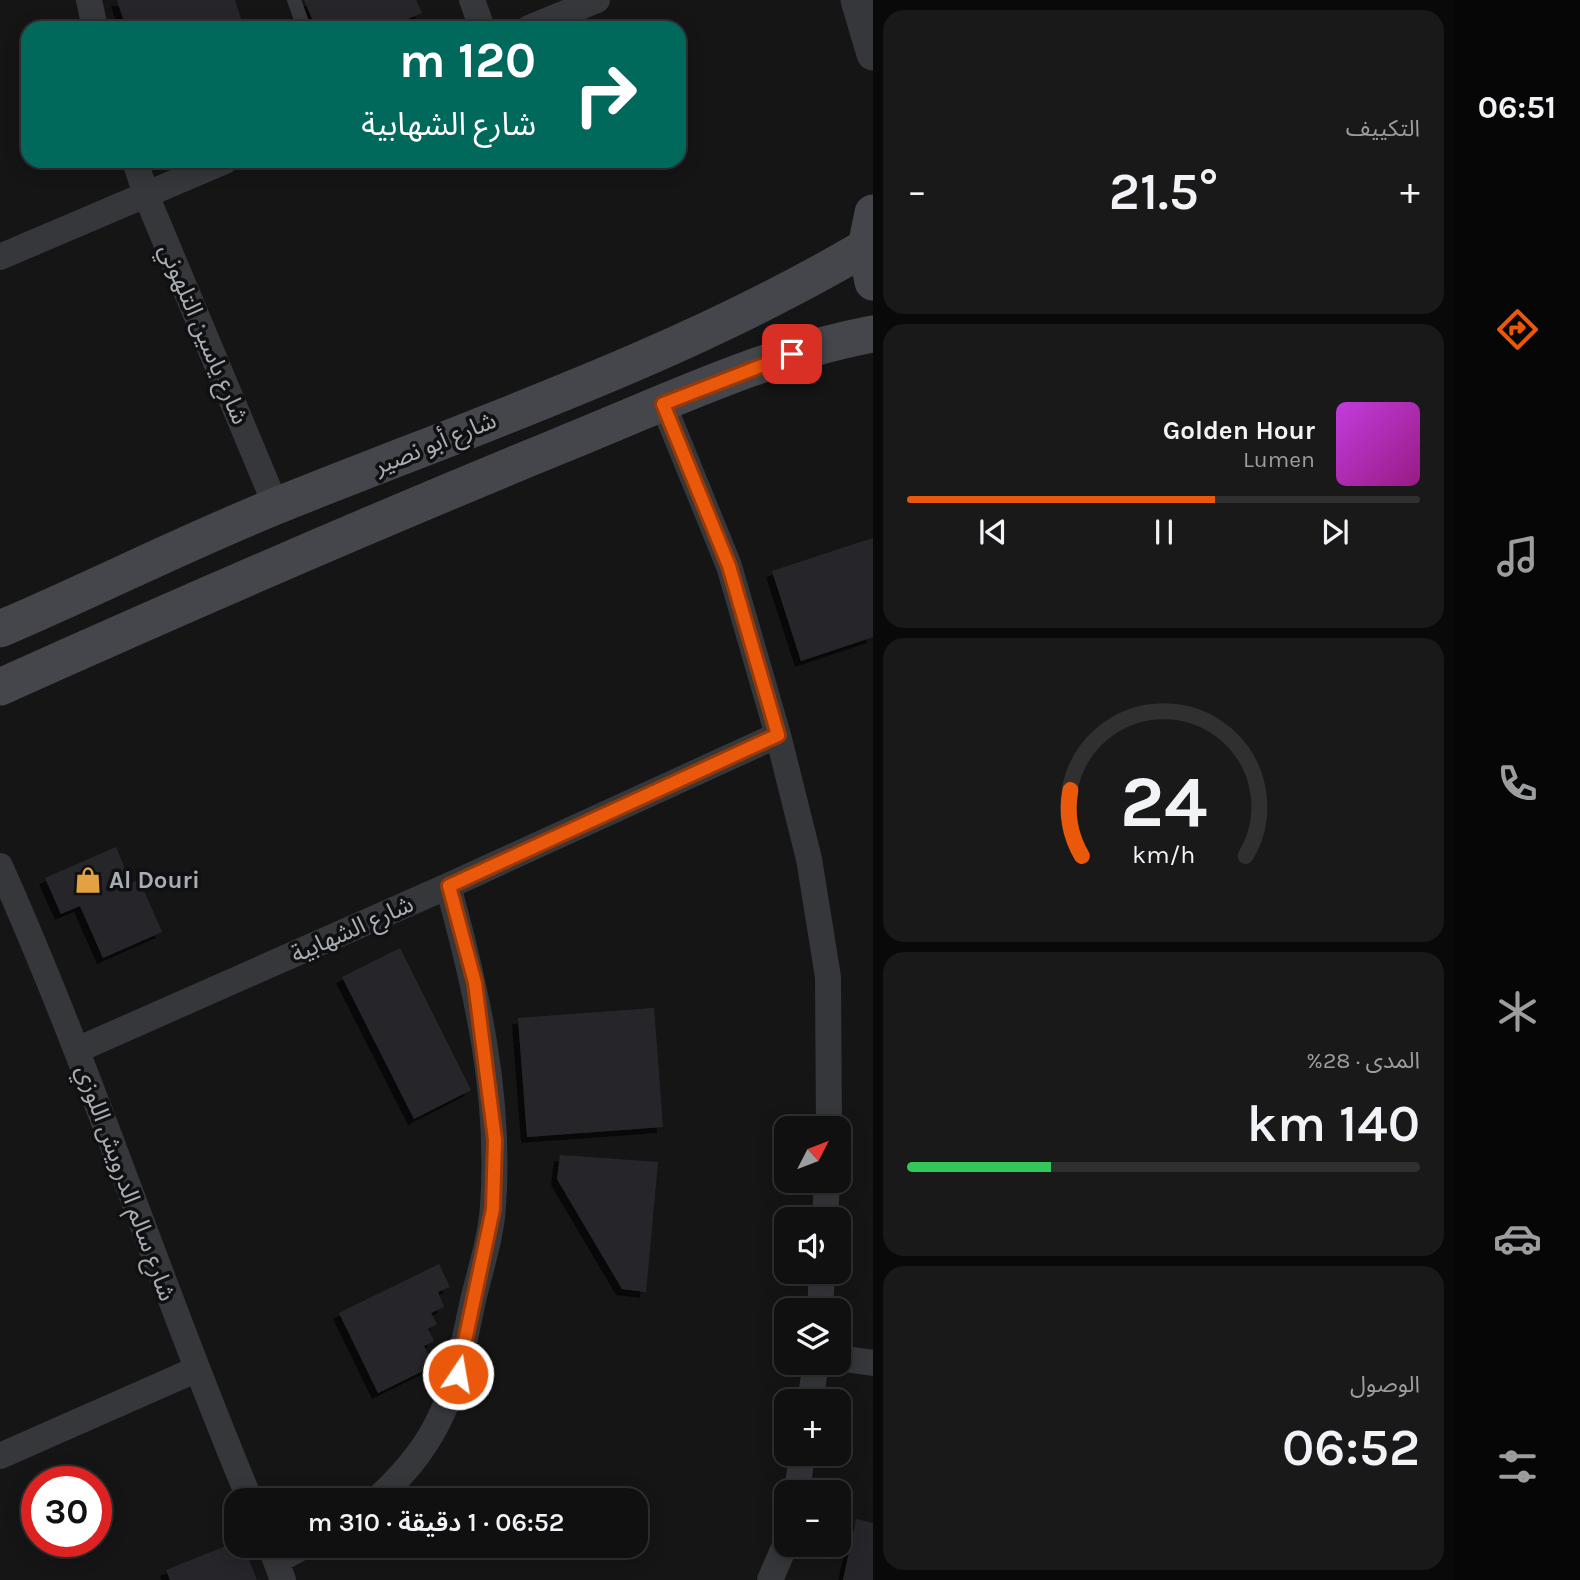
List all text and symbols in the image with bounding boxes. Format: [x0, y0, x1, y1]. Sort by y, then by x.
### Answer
text: 120 m [399, 32, 536, 89]
icon: right [560, 49, 651, 140]
text: 06:51 [1478, 89, 1556, 126]
text: شارع الشهابية [361, 106, 536, 143]
text: التكييف [1346, 115, 1420, 142]
text: 21.5° [1109, 161, 1218, 222]
text: − [907, 169, 927, 214]
text: + [1400, 169, 1420, 214]
street label: شارع ياسين التلهوني [149, 240, 255, 430]
icon: directions [1493, 305, 1542, 354]
pin [762, 324, 822, 384]
icon: arrive [773, 335, 811, 373]
street label: شارع أبو نصير [368, 404, 501, 483]
text: Golden Hour [1163, 415, 1315, 446]
text: Lumen [1243, 446, 1315, 473]
icon: previous [974, 513, 1012, 551]
icon: pause [1145, 513, 1183, 551]
icon: next [1316, 513, 1354, 551]
icon: music [1493, 532, 1542, 581]
text: 24 [1120, 759, 1207, 844]
icon: phone [1493, 759, 1542, 808]
text: km/h [1132, 840, 1195, 869]
shop icon: Al Douri [73, 865, 103, 895]
place label: Al Douri [109, 866, 200, 894]
street label: شارع الشهابية [286, 890, 419, 971]
icon: climate [1493, 987, 1542, 1036]
text: المدى · 28% [1306, 1047, 1420, 1074]
street label: شارع سالم الدرويش اللوزي [66, 1061, 182, 1306]
text: 140 km [1247, 1093, 1420, 1154]
north arrow [774, 1116, 850, 1194]
map controls [774, 1116, 851, 1557]
button: sound [774, 1207, 851, 1284]
icon: car [1493, 1214, 1542, 1263]
button: layers [774, 1298, 851, 1375]
position arrow [421, 1337, 495, 1411]
text: الوصول [1350, 1371, 1420, 1398]
button: + [774, 1389, 851, 1466]
text: 06:52 [1282, 1417, 1420, 1478]
icon: filters [1493, 1442, 1542, 1491]
speed limit sign: 30 [21, 1466, 112, 1557]
button: − [774, 1480, 851, 1557]
text: 06:52 · 1 دقيقة · 310 m [308, 1507, 564, 1538]

